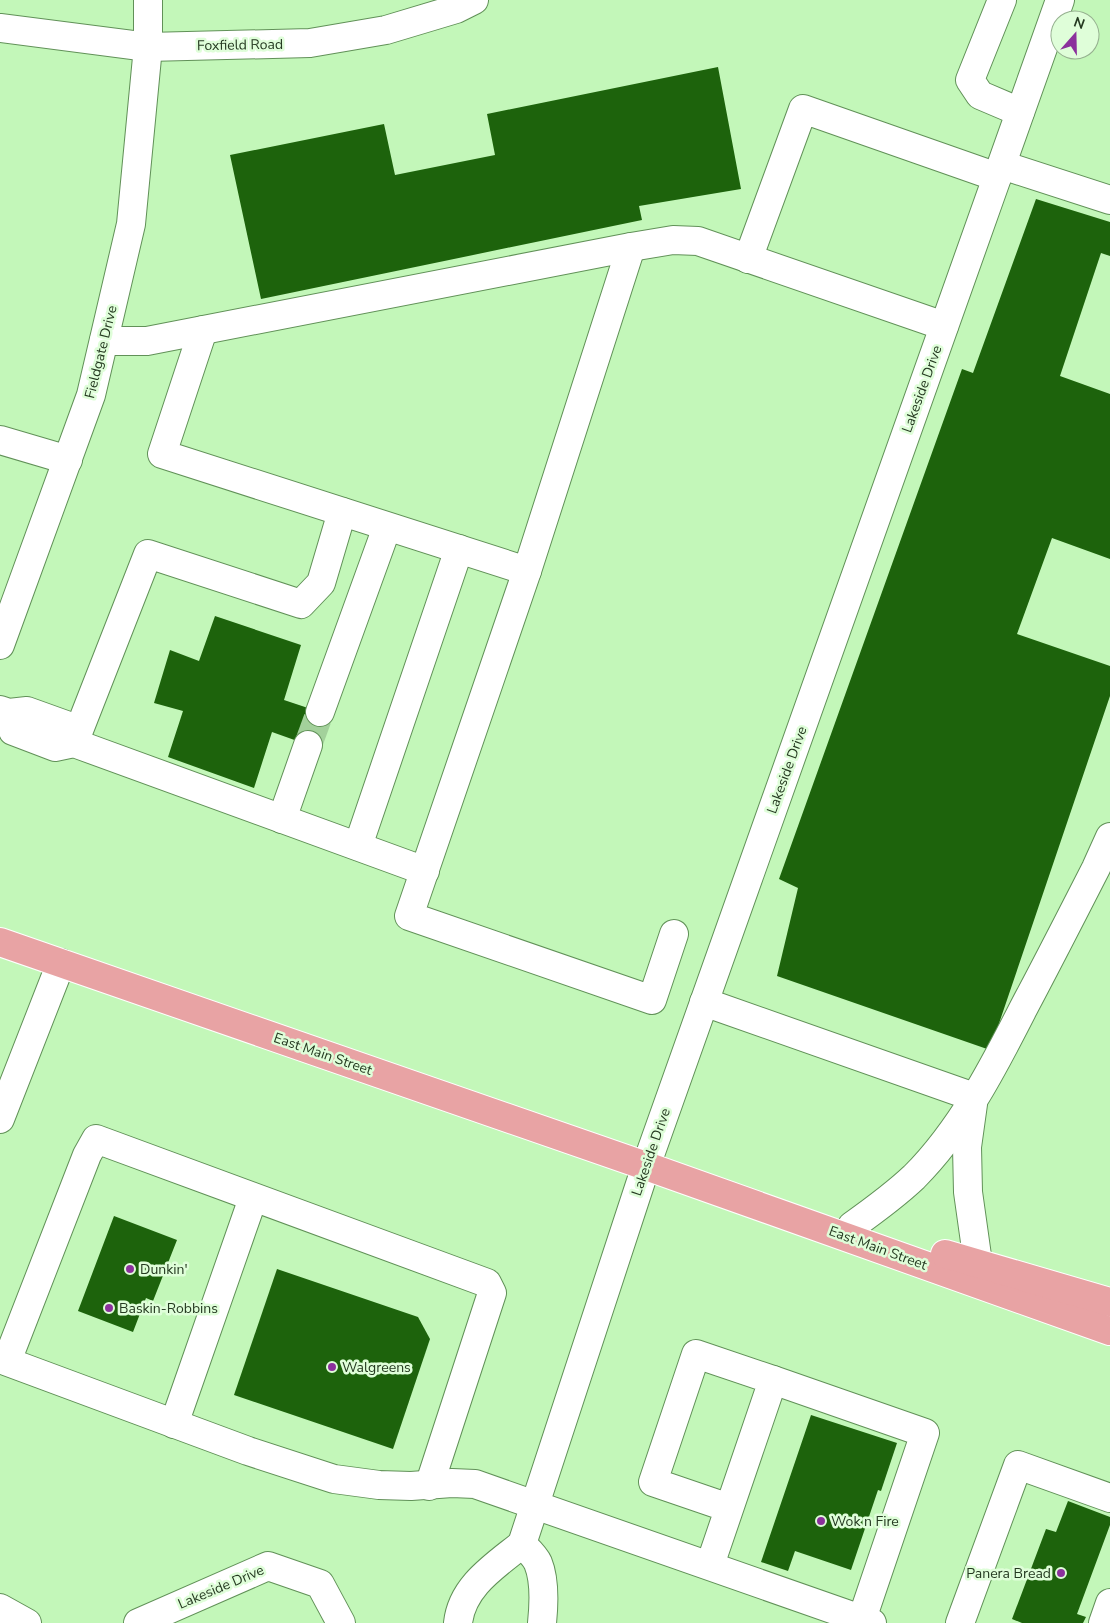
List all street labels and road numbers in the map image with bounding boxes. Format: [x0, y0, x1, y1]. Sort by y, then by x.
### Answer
street label: Foxfield Road [197, 35, 283, 55]
street label: Fieldgate Drive [80, 303, 122, 401]
street label: Lakeside Drive [897, 343, 947, 435]
street label: Lakeside Drive [762, 724, 812, 816]
street label: East Main Street [271, 1028, 375, 1080]
street label: Lakeside Drive [627, 1106, 675, 1198]
street label: East Main Street [826, 1221, 930, 1275]
street label: Lakeside Drive [175, 1560, 267, 1614]

